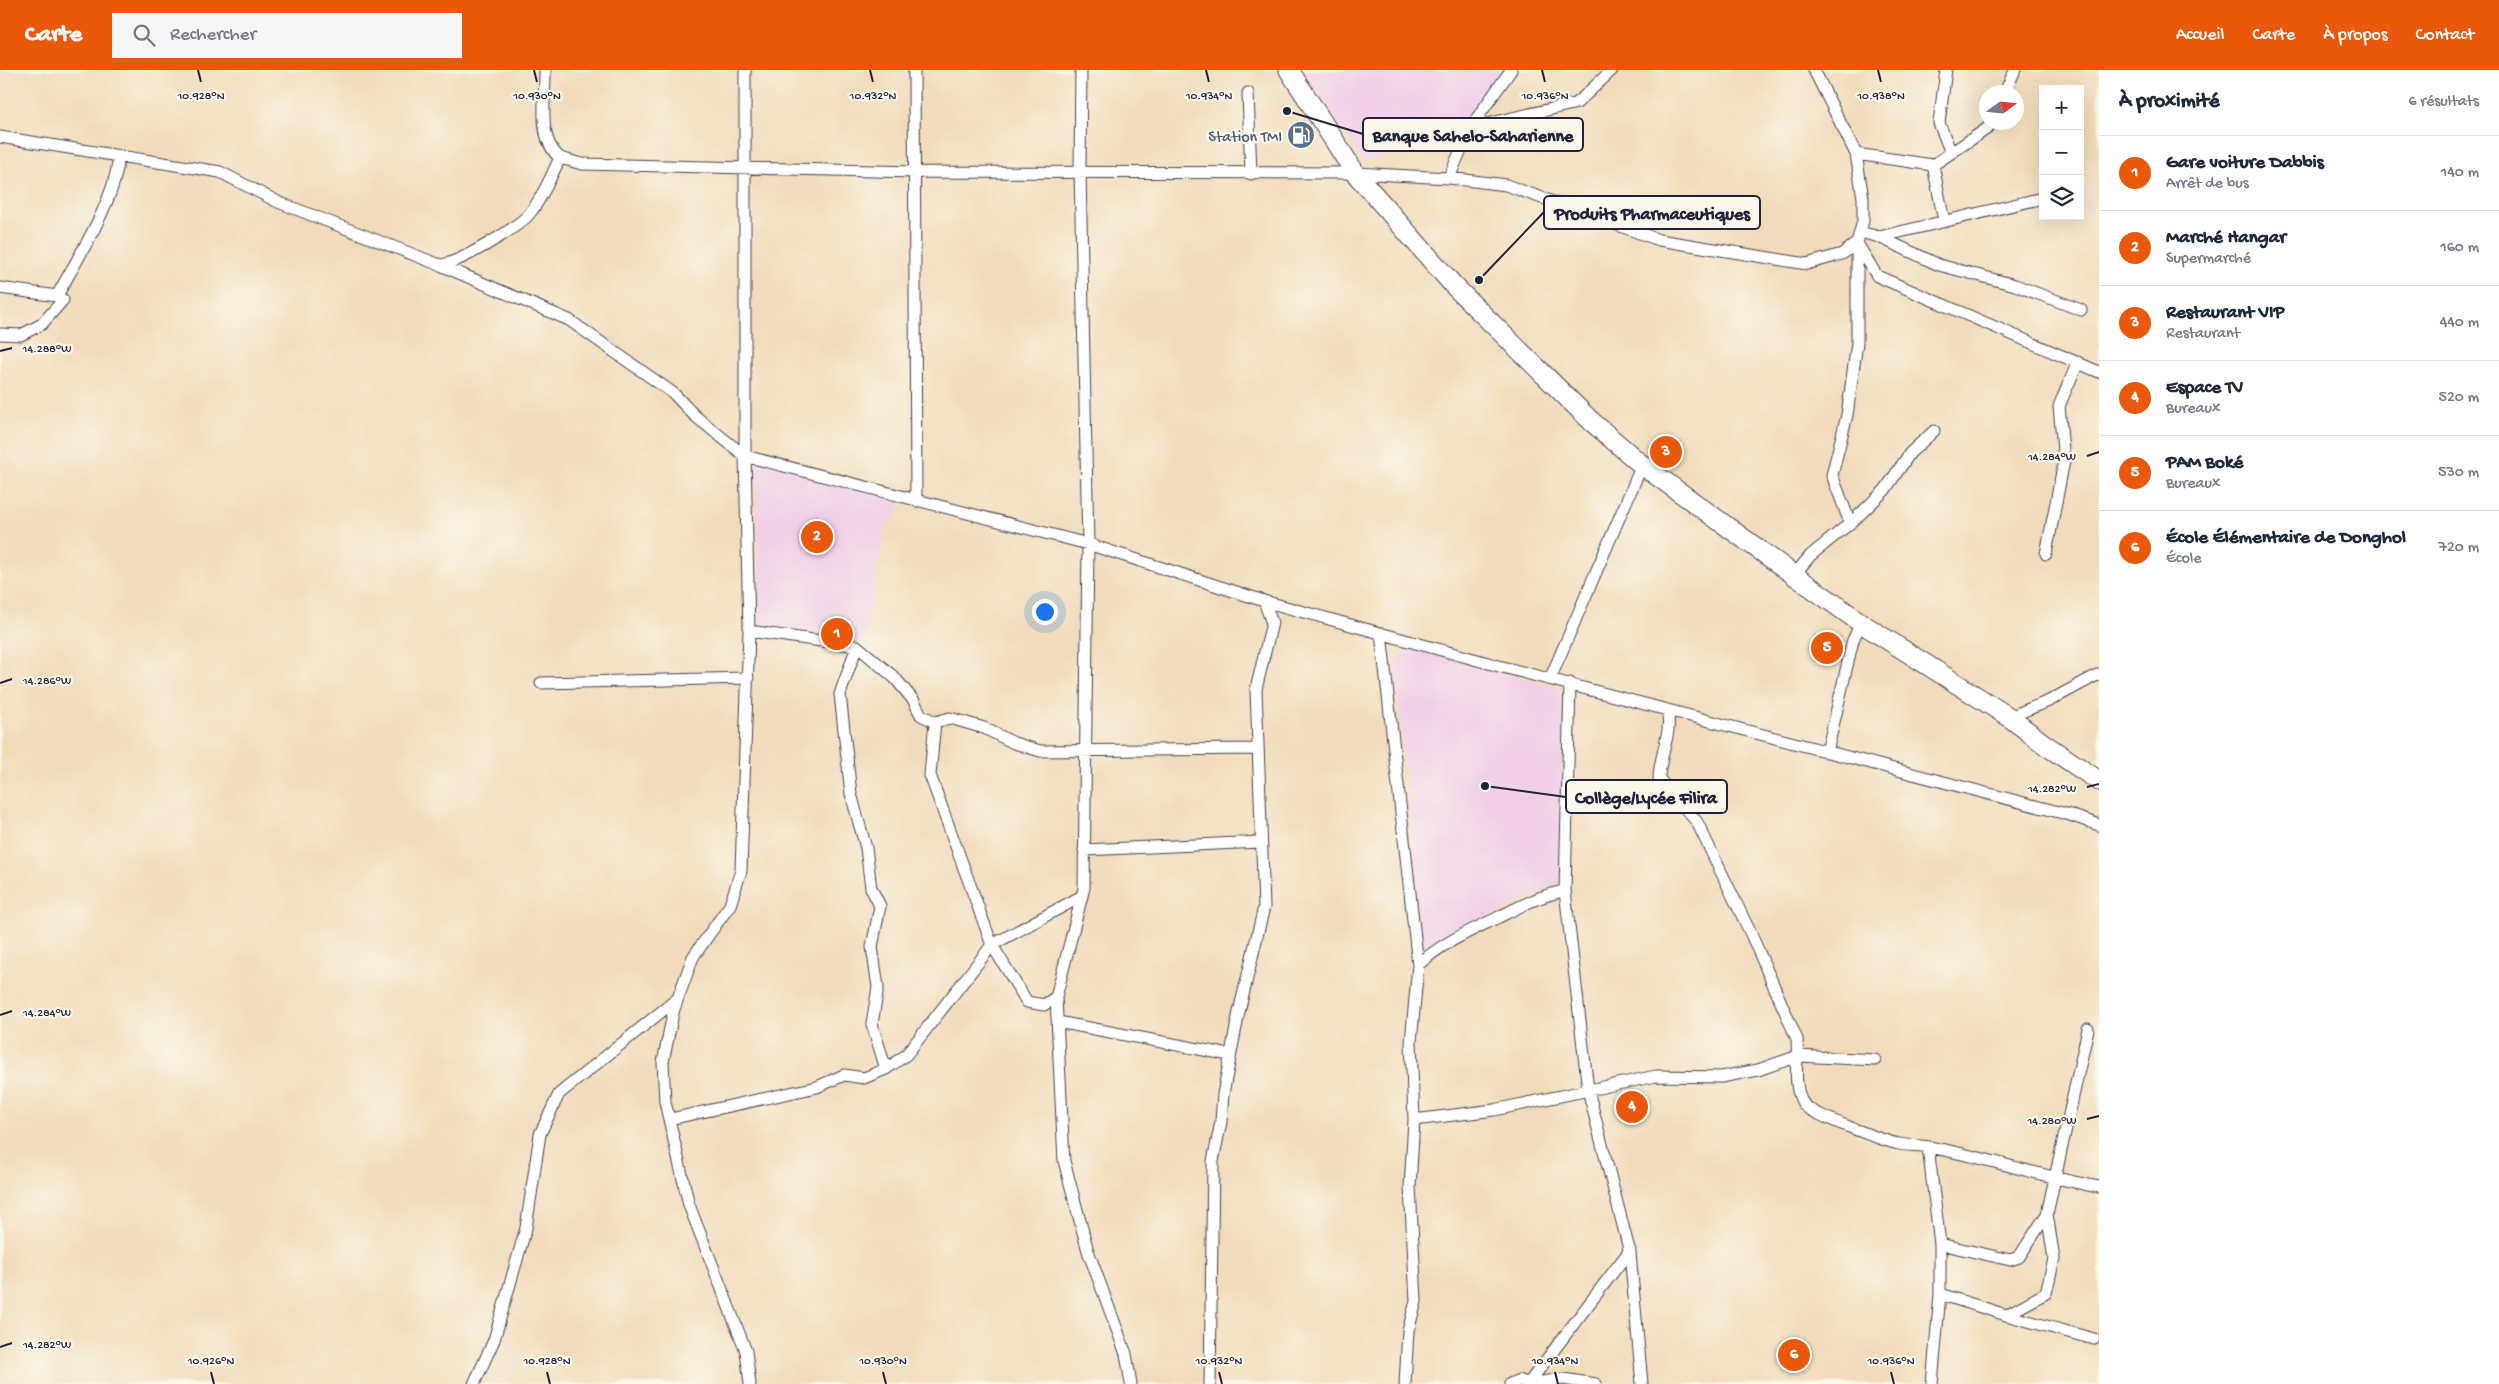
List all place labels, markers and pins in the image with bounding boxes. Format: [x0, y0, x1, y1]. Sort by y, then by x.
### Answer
callout: Banque Sahelo-Saharienne [1363, 118, 1583, 151]
fuel station icon: Station TMI [1286, 120, 1316, 150]
place label: Station TMI [1208, 129, 1282, 148]
callout: Produits Pharmaceutiques [1544, 196, 1760, 229]
pin: 3 [1650, 433, 1682, 471]
pin: 2 [801, 518, 833, 556]
pin: 1 [821, 615, 853, 653]
pin: 5 [1811, 629, 1843, 667]
callout: Collège/Lycée Filira [1566, 780, 1727, 813]
pin: 4 [1616, 1088, 1648, 1126]
pin: 6 [1778, 1336, 1810, 1374]

